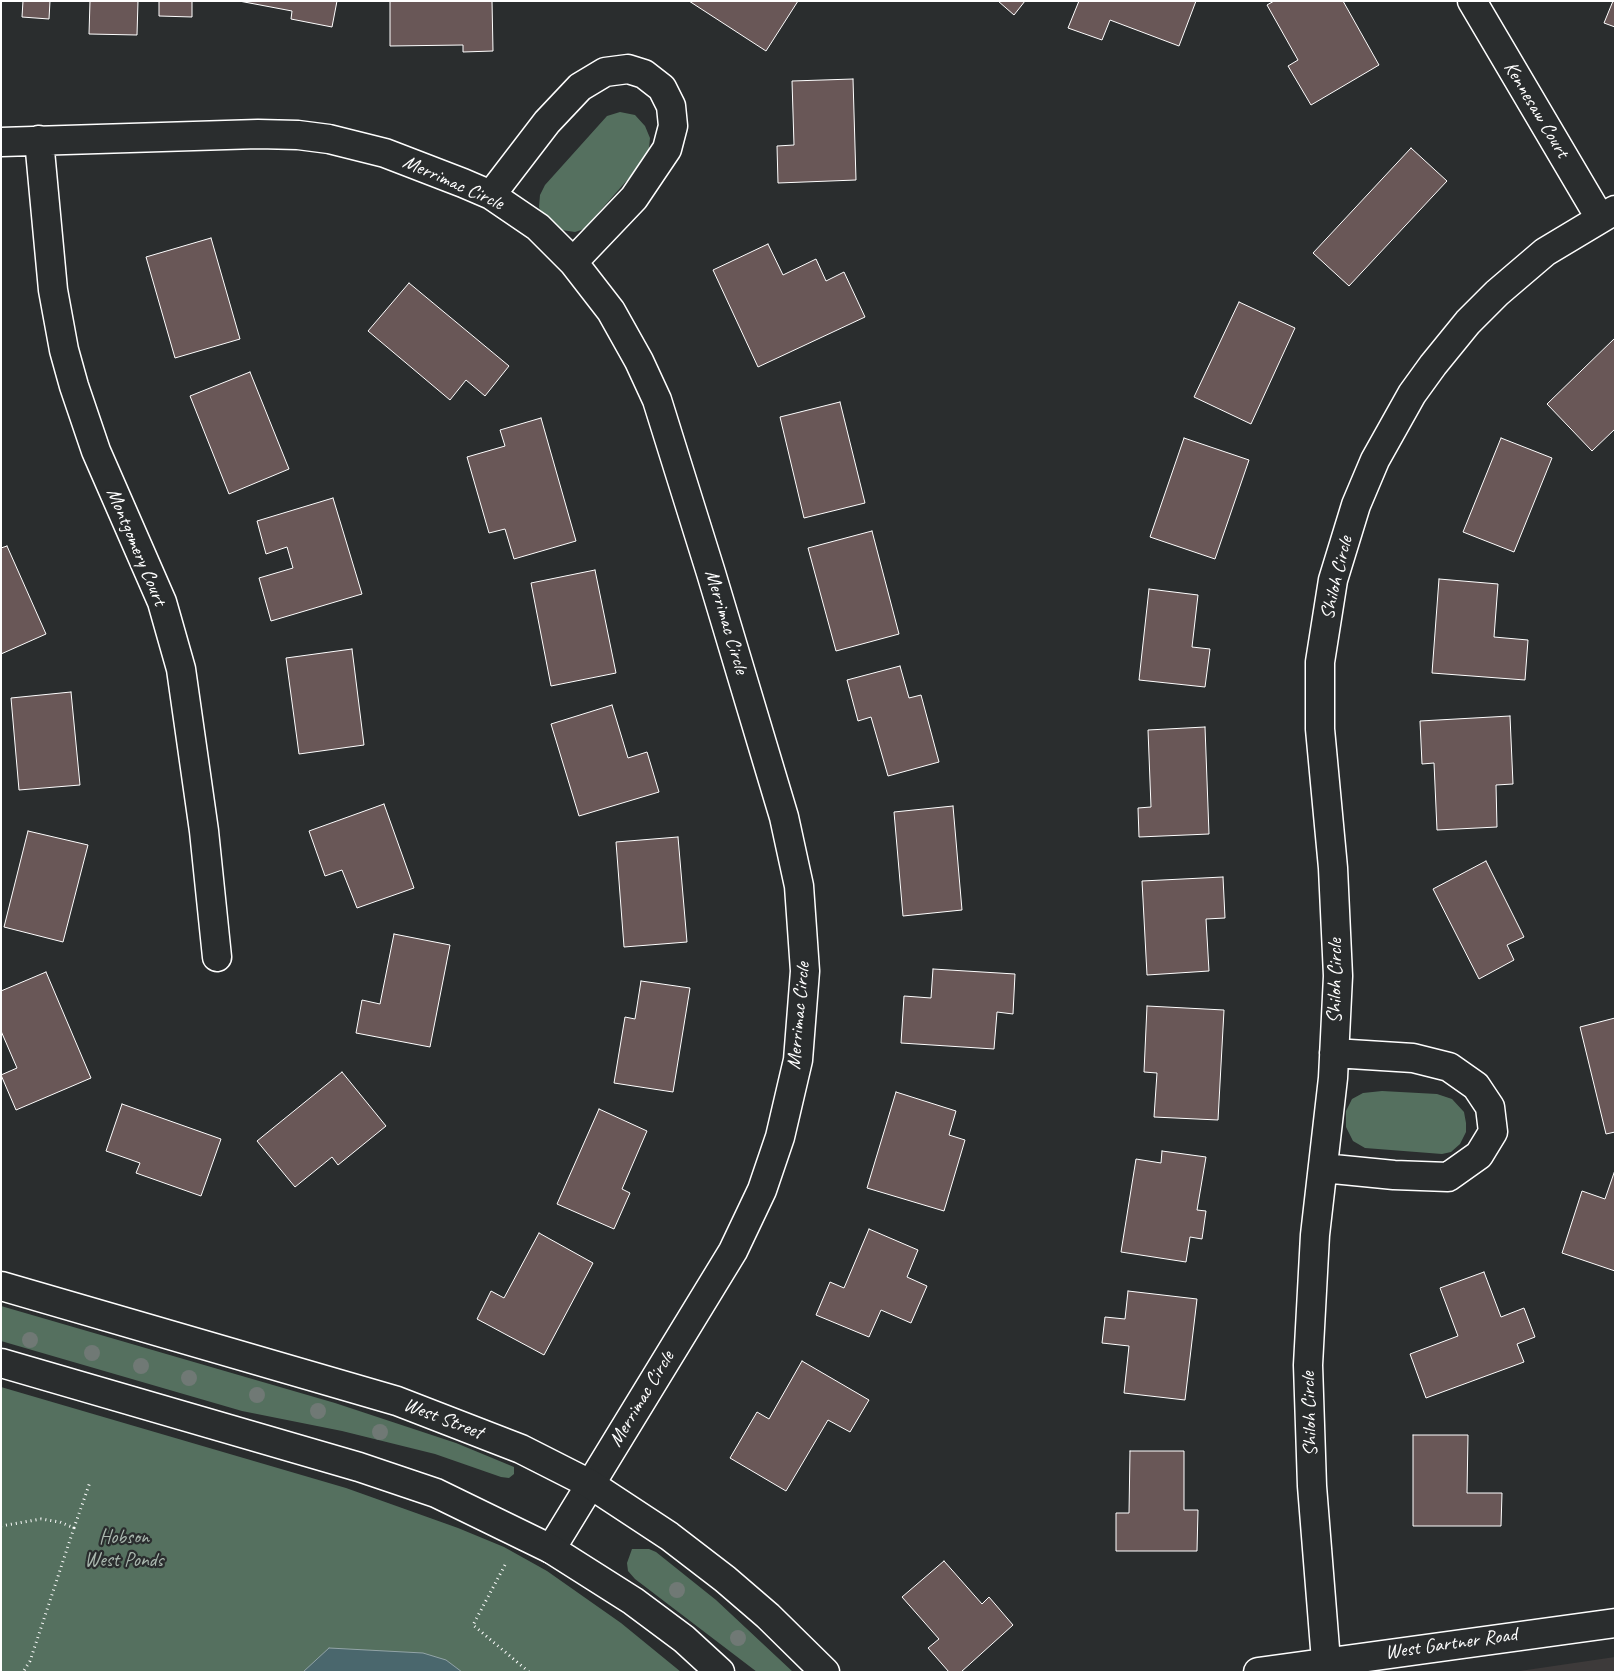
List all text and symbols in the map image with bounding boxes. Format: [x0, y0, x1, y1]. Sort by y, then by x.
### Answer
street label: Kennesaw Court [1498, 57, 1574, 163]
street label: Merrimac Circle [399, 150, 507, 216]
street label: Montgomery Court [100, 485, 172, 609]
street label: Shiloh Circle [1316, 534, 1358, 622]
street label: Merrimac Circle [699, 567, 753, 677]
street label: Shiloh Circle [1324, 939, 1348, 1023]
street label: Merrimac Circle [782, 961, 816, 1071]
street label: Merrimac Circle [604, 1347, 680, 1451]
street label: Shiloh Circle [1297, 1371, 1323, 1457]
street label: West Street [400, 1393, 486, 1445]
park label: Hobson West Ponds [85, 1526, 163, 1573]
street label: West Gartner Road [1384, 1623, 1518, 1665]

